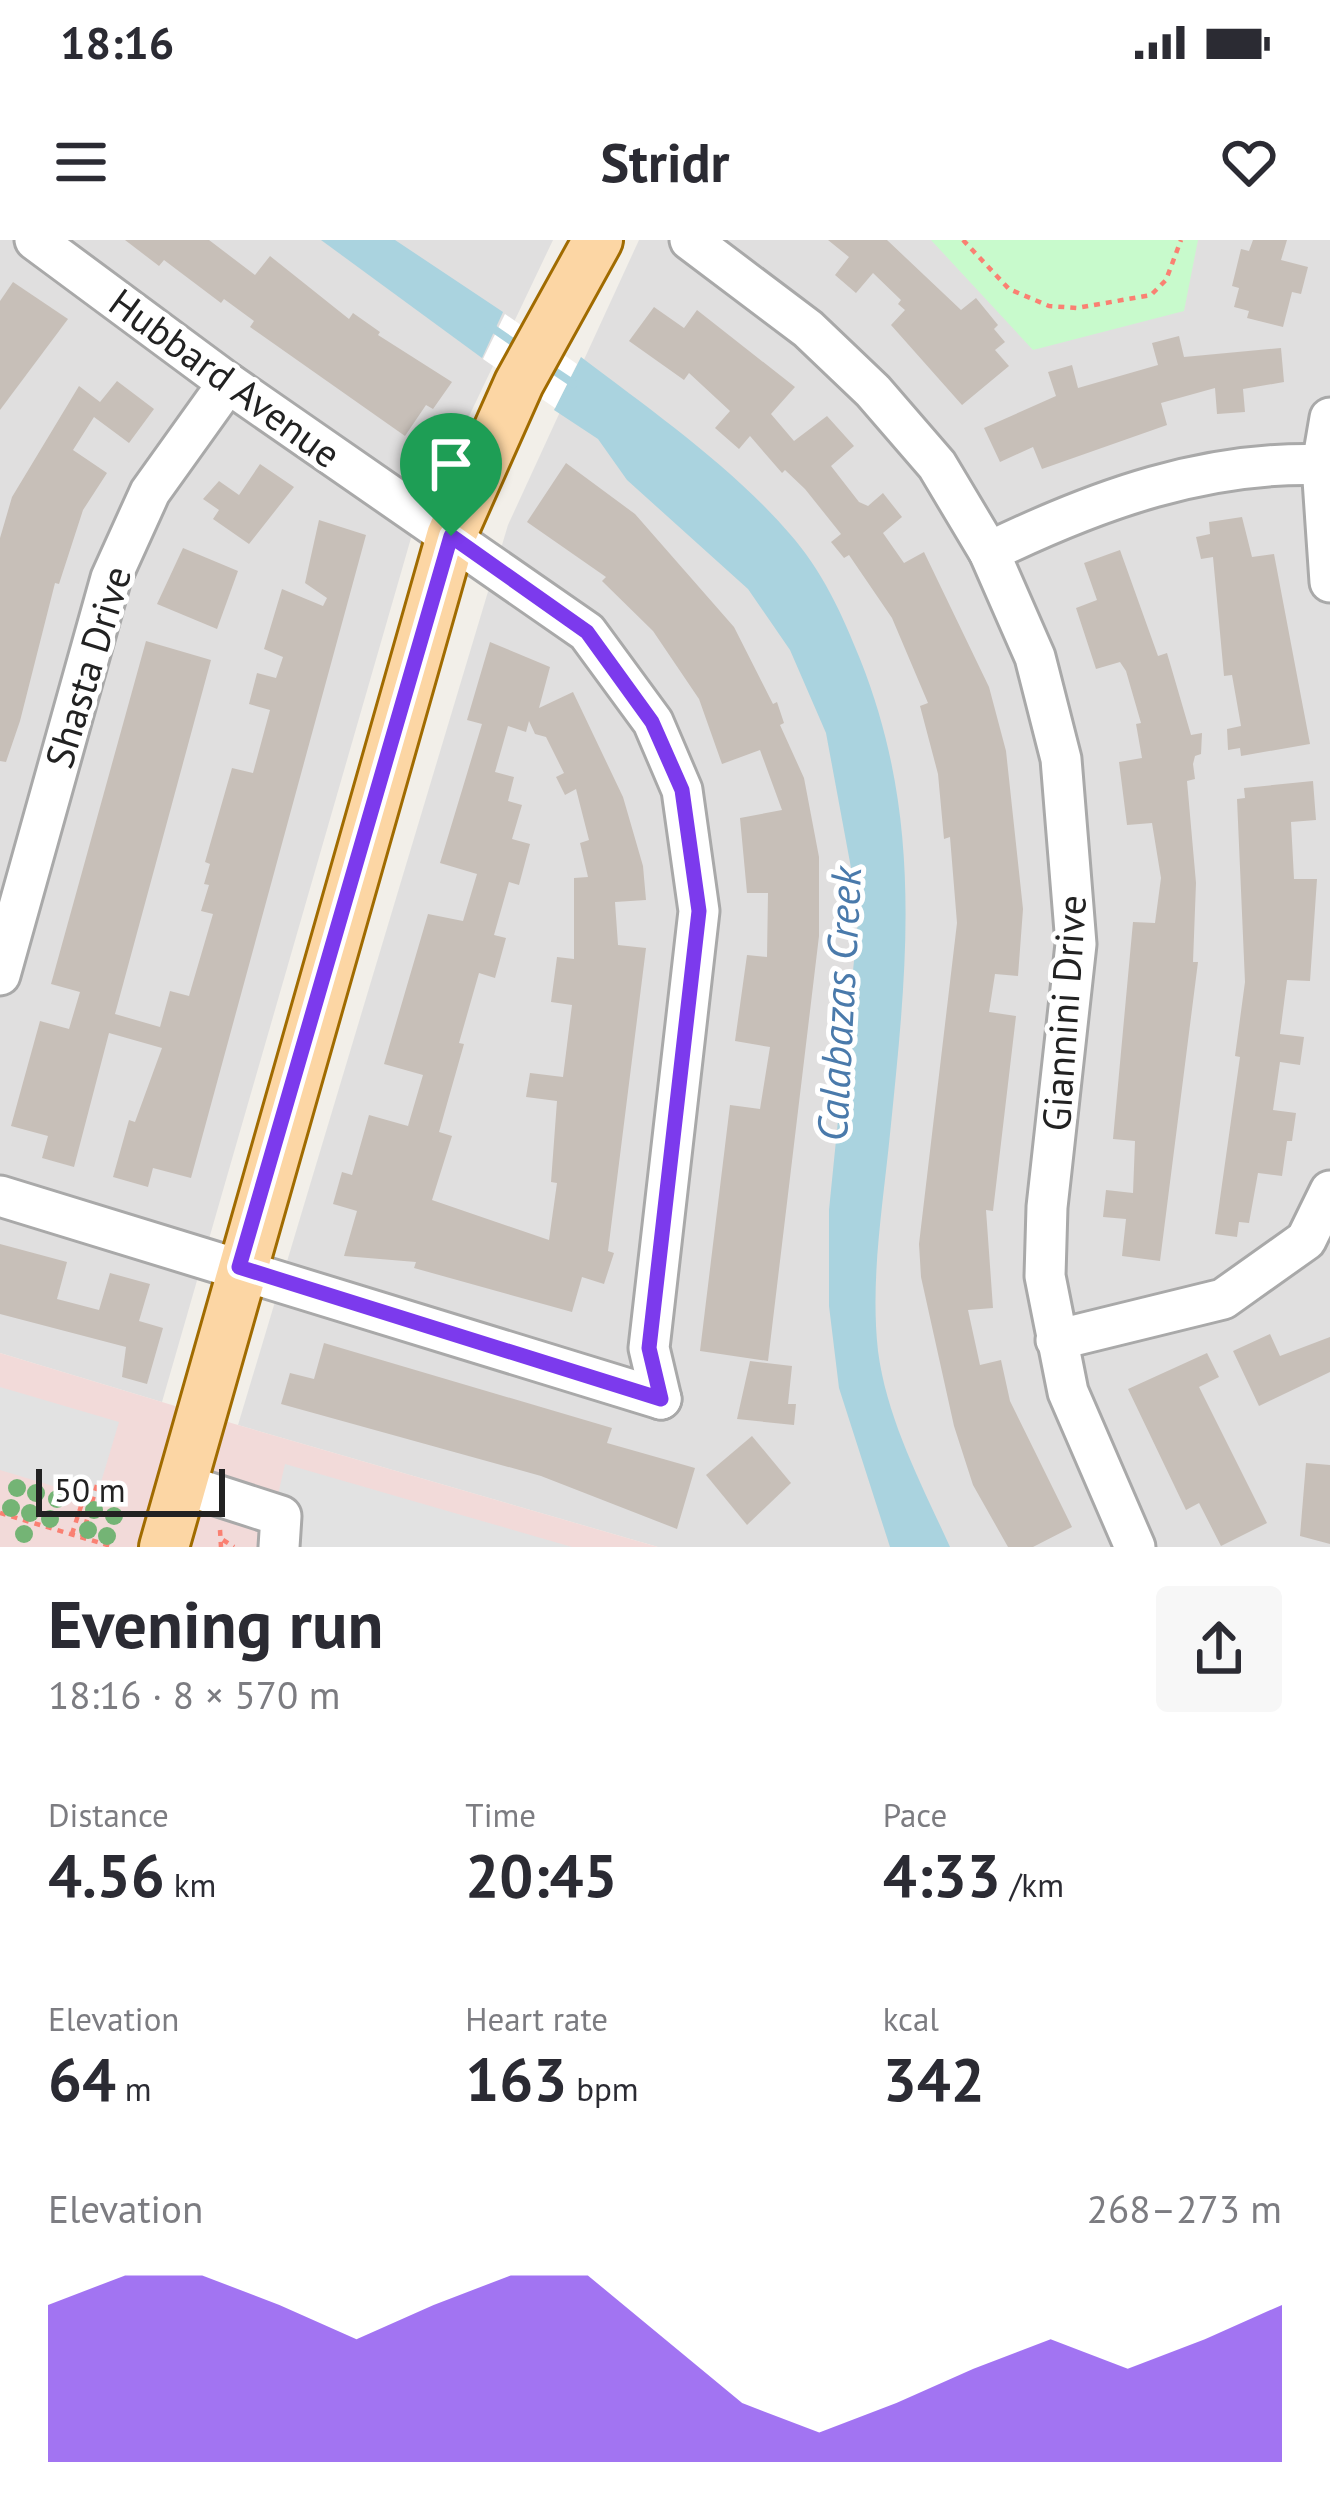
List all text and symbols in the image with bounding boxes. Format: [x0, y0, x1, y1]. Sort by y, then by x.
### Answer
text: 18:16 [60, 13, 174, 71]
text: Stridr [600, 127, 730, 197]
icon: menu [48, 129, 114, 195]
icon: heart [1216, 129, 1282, 195]
street label: Hubbard Avenue [100, 276, 351, 479]
pin [400, 413, 502, 536]
icon: arrive [418, 431, 484, 497]
street label: Shasta Drive [33, 560, 142, 774]
water label: Calabazas Creek [804, 863, 873, 1143]
street label: Giannini Drive [1030, 893, 1097, 1133]
scale bar [36, 1463, 225, 1516]
text: 50 m [54, 1468, 126, 1511]
text: Evening run [48, 1581, 383, 1666]
button: share [1156, 1586, 1282, 1712]
text: 18:16 · 8 × 570 m [48, 1669, 340, 1720]
text: Distance [48, 1793, 169, 1836]
text: Time [465, 1793, 536, 1836]
text: Pace [883, 1793, 947, 1836]
text: 4.56 [48, 1836, 165, 1914]
text: 20:45 [465, 1836, 618, 1914]
text: 4:33 [883, 1836, 1001, 1914]
text: km [165, 1863, 216, 1906]
text: /km [1001, 1863, 1064, 1906]
text: Elevation [48, 1997, 179, 2040]
text: Heart rate [465, 1997, 608, 2040]
text: kcal [883, 1997, 939, 2040]
text: 64 [48, 2040, 116, 2118]
text: 163 [465, 2040, 567, 2118]
text: 342 [883, 2040, 985, 2118]
text: m [116, 2067, 152, 2110]
text: bpm [567, 2067, 639, 2110]
text: Elevation [48, 2183, 203, 2234]
text: 268–273 m [1087, 2183, 1282, 2234]

